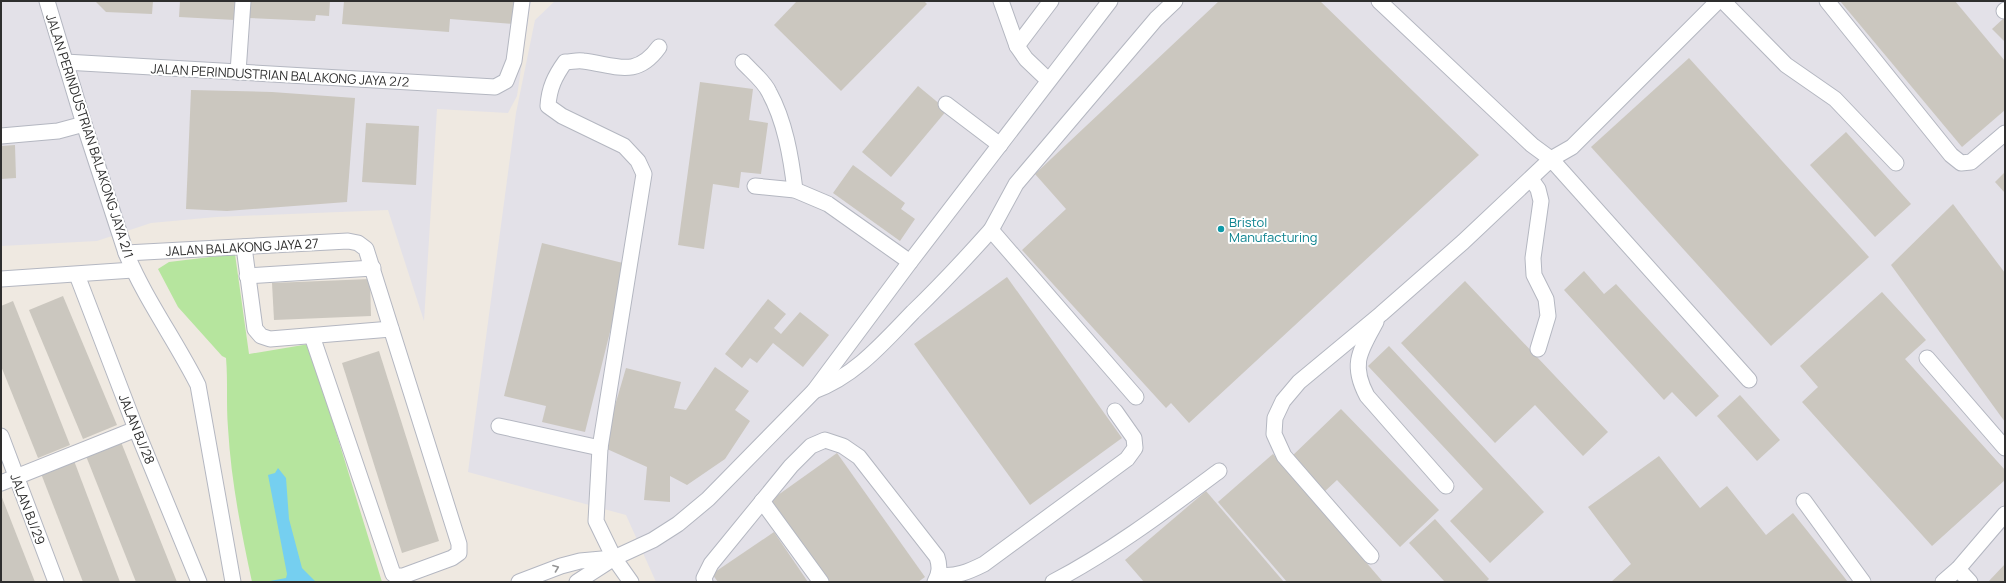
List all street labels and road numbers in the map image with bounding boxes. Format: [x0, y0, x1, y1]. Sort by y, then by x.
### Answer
street label: JALAN PERINDUSTRIAN BALAKONG JAYA 2/1 [42, 11, 138, 261]
street label: JALAN PERINDUSTRIAN BALAKONG JAYA 2/2 [150, 59, 410, 91]
street label: JALAN BALAKONG JAYA 27 [165, 234, 319, 260]
street label: JALAN BJ/28 [115, 391, 159, 467]
street label: JALAN BJ/29 [6, 471, 50, 547]

